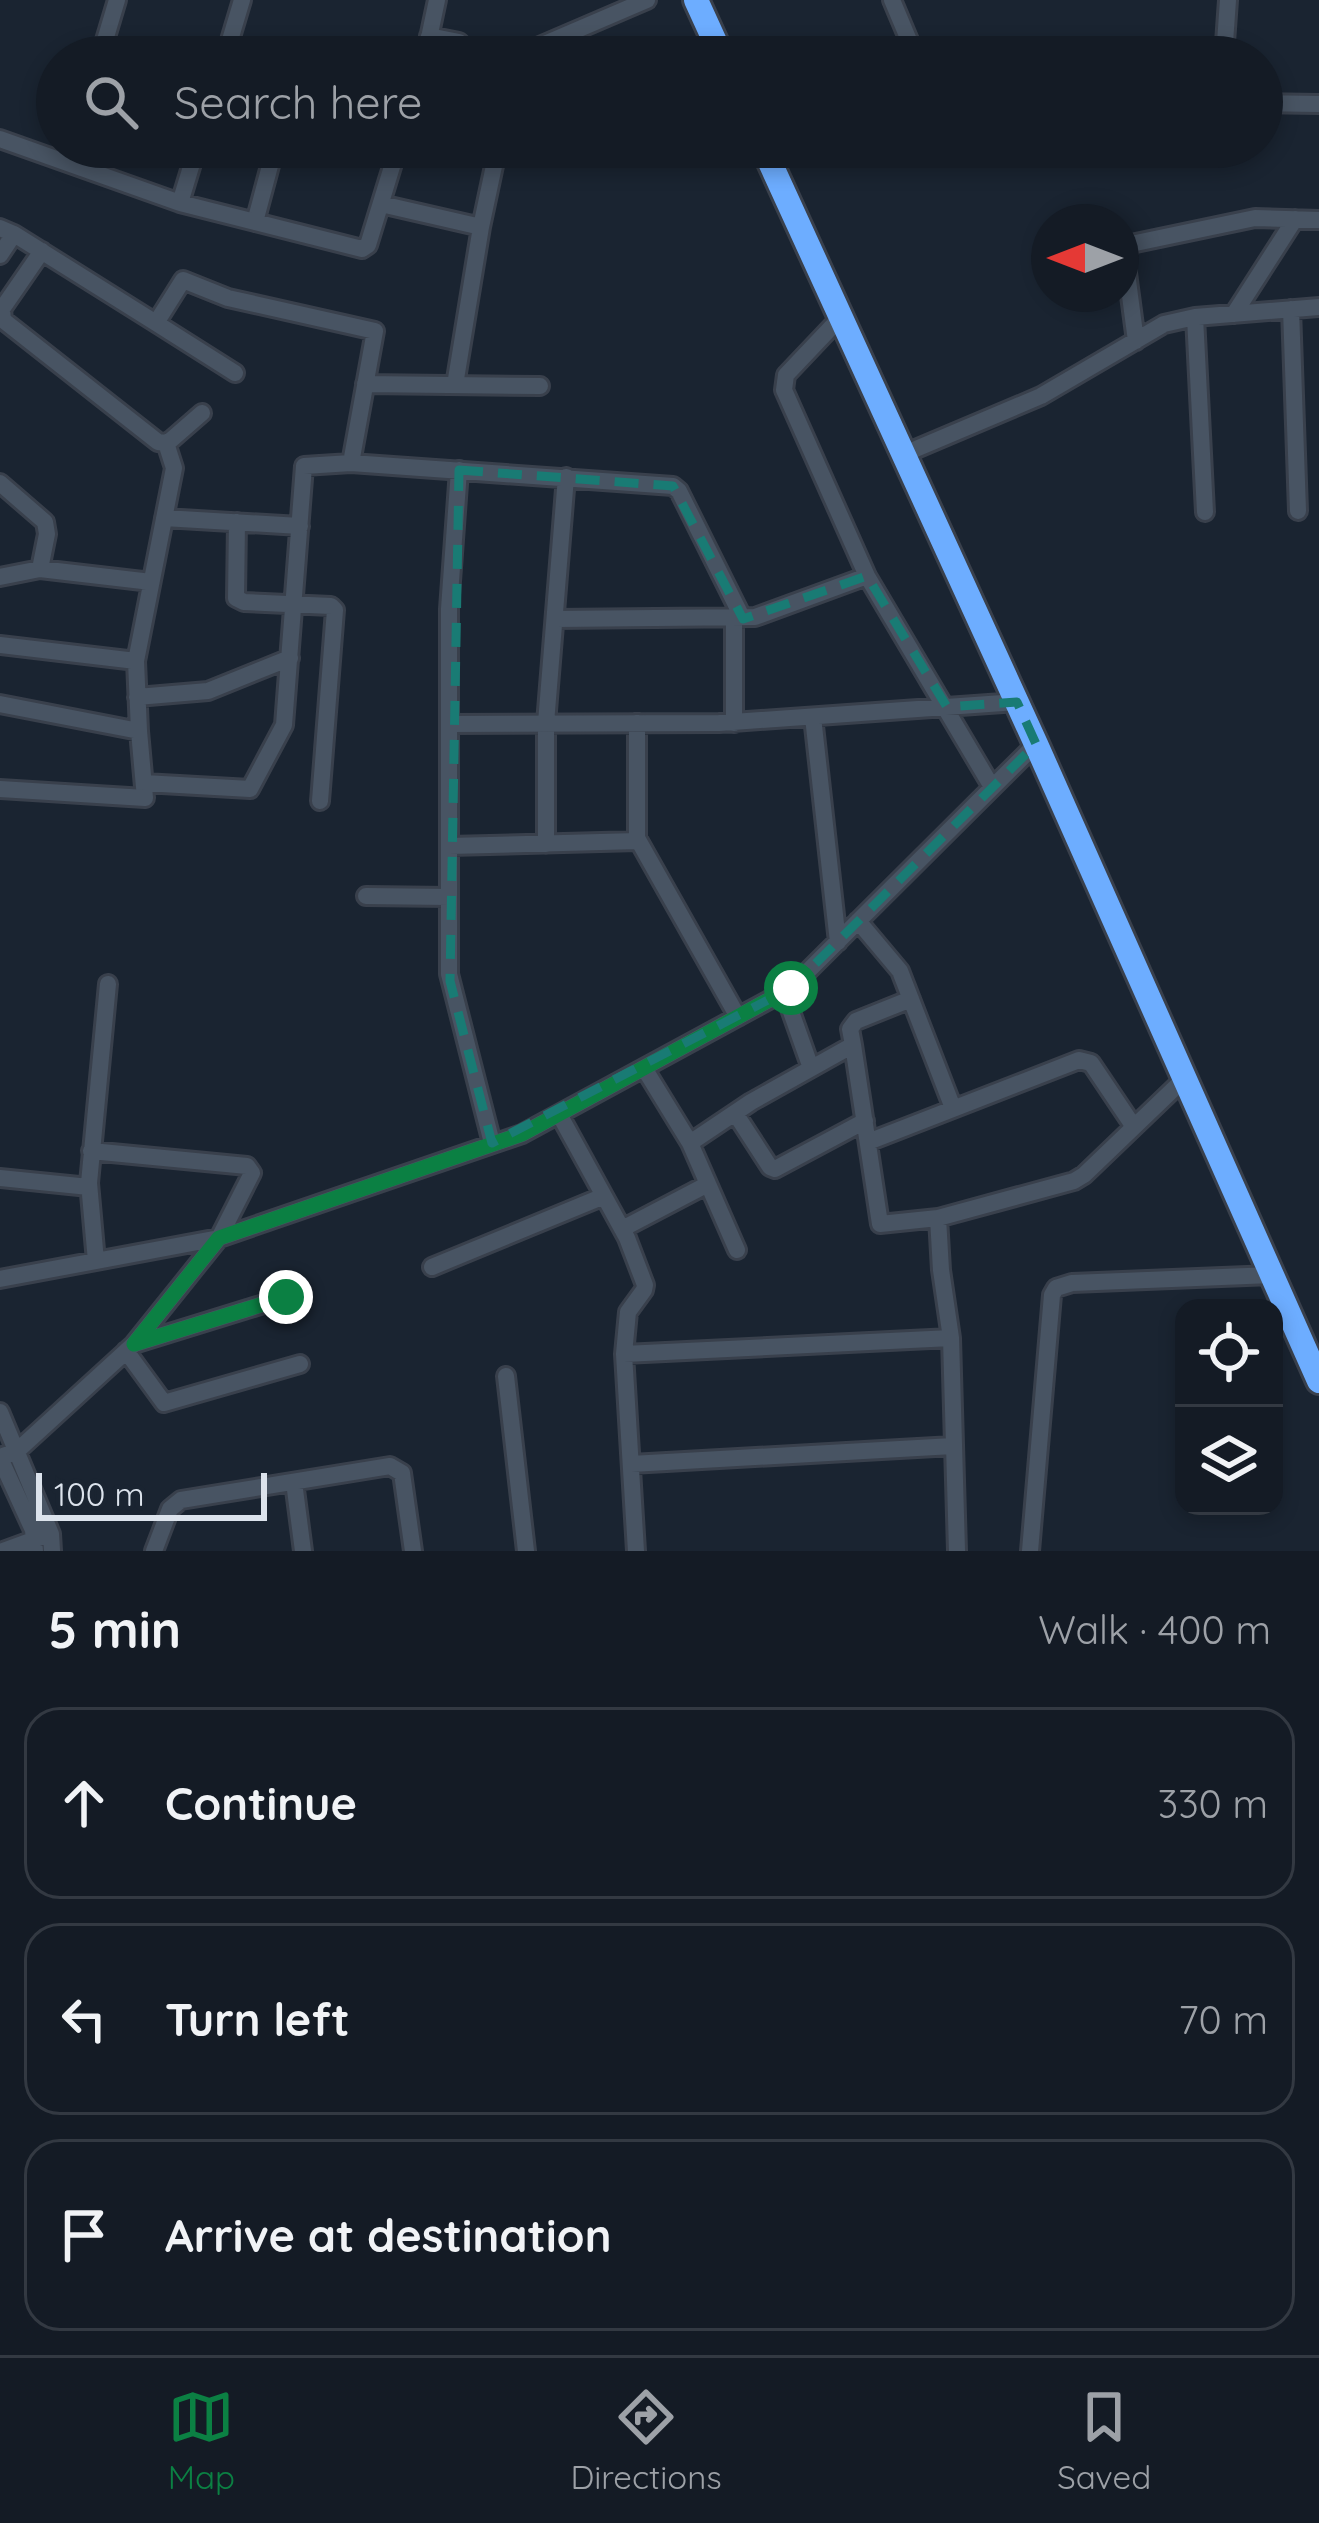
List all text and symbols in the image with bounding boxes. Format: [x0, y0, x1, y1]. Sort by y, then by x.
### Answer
search box [36, 36, 1283, 168]
icon: search [78, 69, 144, 135]
text: Search here [174, 74, 422, 130]
north arrow [1031, 204, 1139, 312]
route start [764, 961, 818, 1015]
route end [259, 1270, 313, 1324]
map controls [1175, 1299, 1283, 1515]
button: locate [1175, 1299, 1283, 1407]
button: layers [1175, 1407, 1283, 1515]
scale bar [36, 1467, 267, 1520]
text: 100 m [54, 1473, 145, 1514]
text: 5 min [48, 1597, 181, 1661]
text: Walk · 400 m [1038, 1605, 1271, 1654]
icon: ahead [51, 1770, 117, 1836]
text: Continue [165, 1775, 357, 1831]
text: 330 m [1158, 1779, 1268, 1828]
icon: left [51, 1986, 117, 2052]
text: Turn left [165, 1991, 350, 2047]
text: 70 m [1179, 1995, 1268, 2044]
icon: arrive [51, 2202, 117, 2268]
text: Arrive at destination [165, 2207, 611, 2263]
tab: Map [168, 2384, 235, 2497]
tab: Directions [570, 2384, 722, 2497]
tab: Saved [1057, 2384, 1151, 2497]

